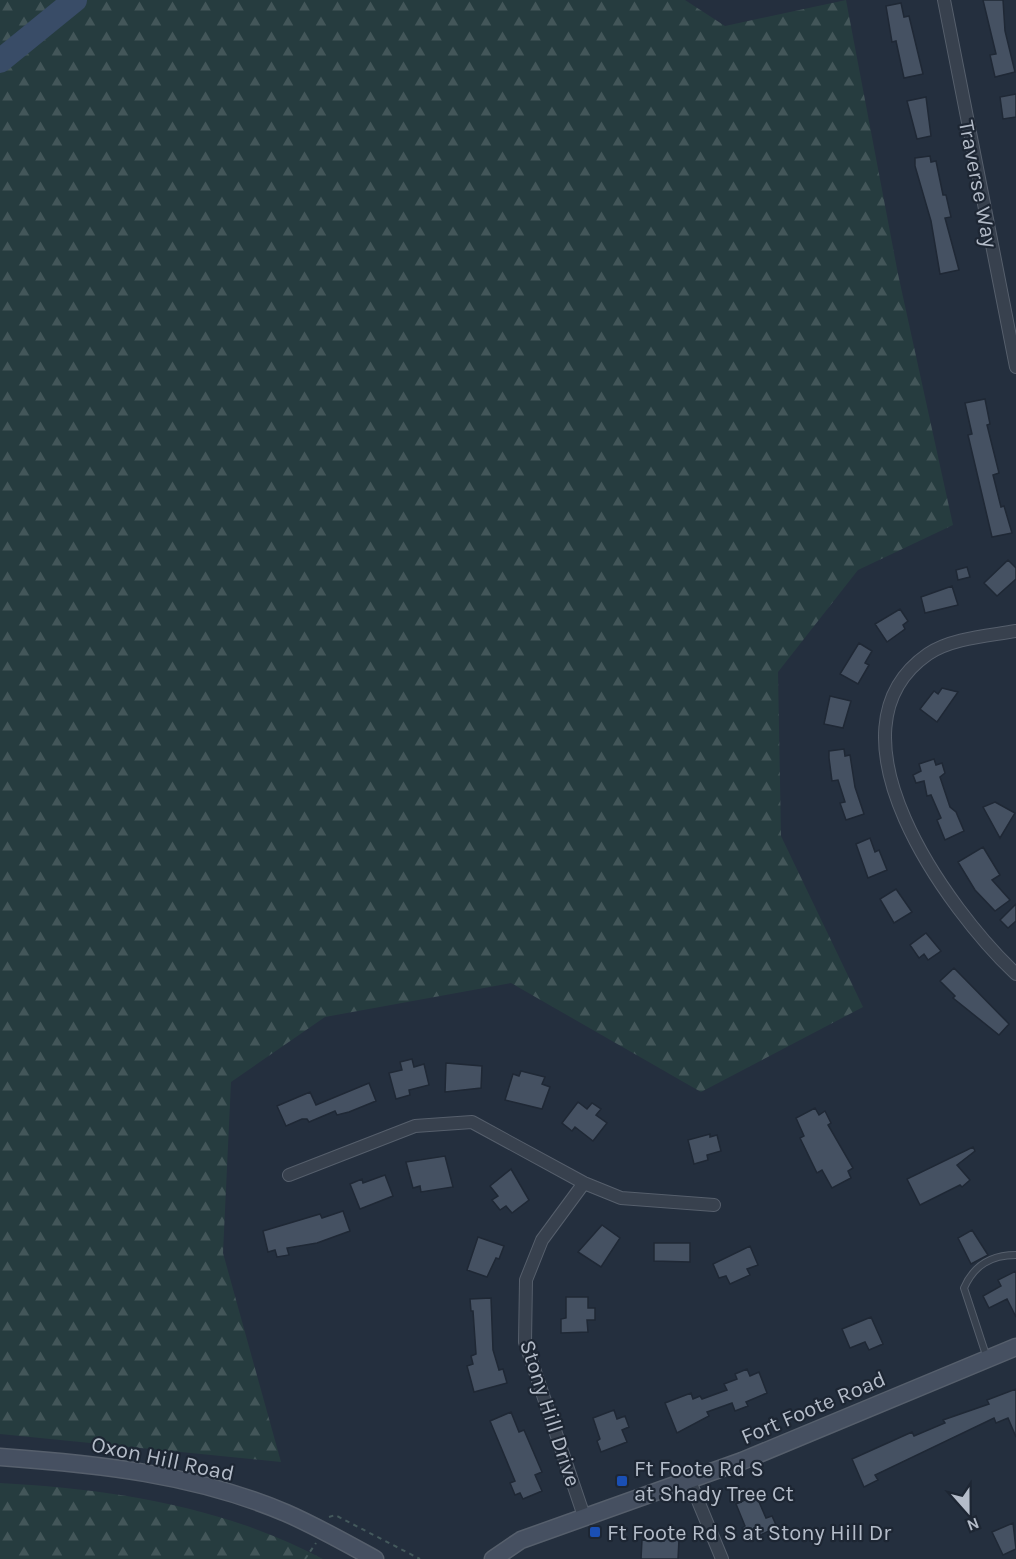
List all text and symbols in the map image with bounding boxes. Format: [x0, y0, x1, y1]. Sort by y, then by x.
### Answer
street label: Traverse Way [953, 118, 1003, 250]
street label: Stony Hill Drive [514, 1337, 586, 1490]
street label: Fort Foote Road [737, 1366, 890, 1450]
street label: Oxon Hill Road [89, 1431, 237, 1487]
place label: Ft Foote Rd S at Shady Tree Ct [634, 1456, 794, 1507]
marker: Ft Foote Rd S at Shady Tree Ct [615, 1474, 629, 1488]
north arrow [938, 1481, 998, 1541]
text: N [964, 1514, 982, 1535]
place label: Ft Foote Rd S at Stony Hill Dr [607, 1520, 891, 1546]
marker: Ft Foote Rd S at Stony Hill Dr [588, 1525, 602, 1539]

